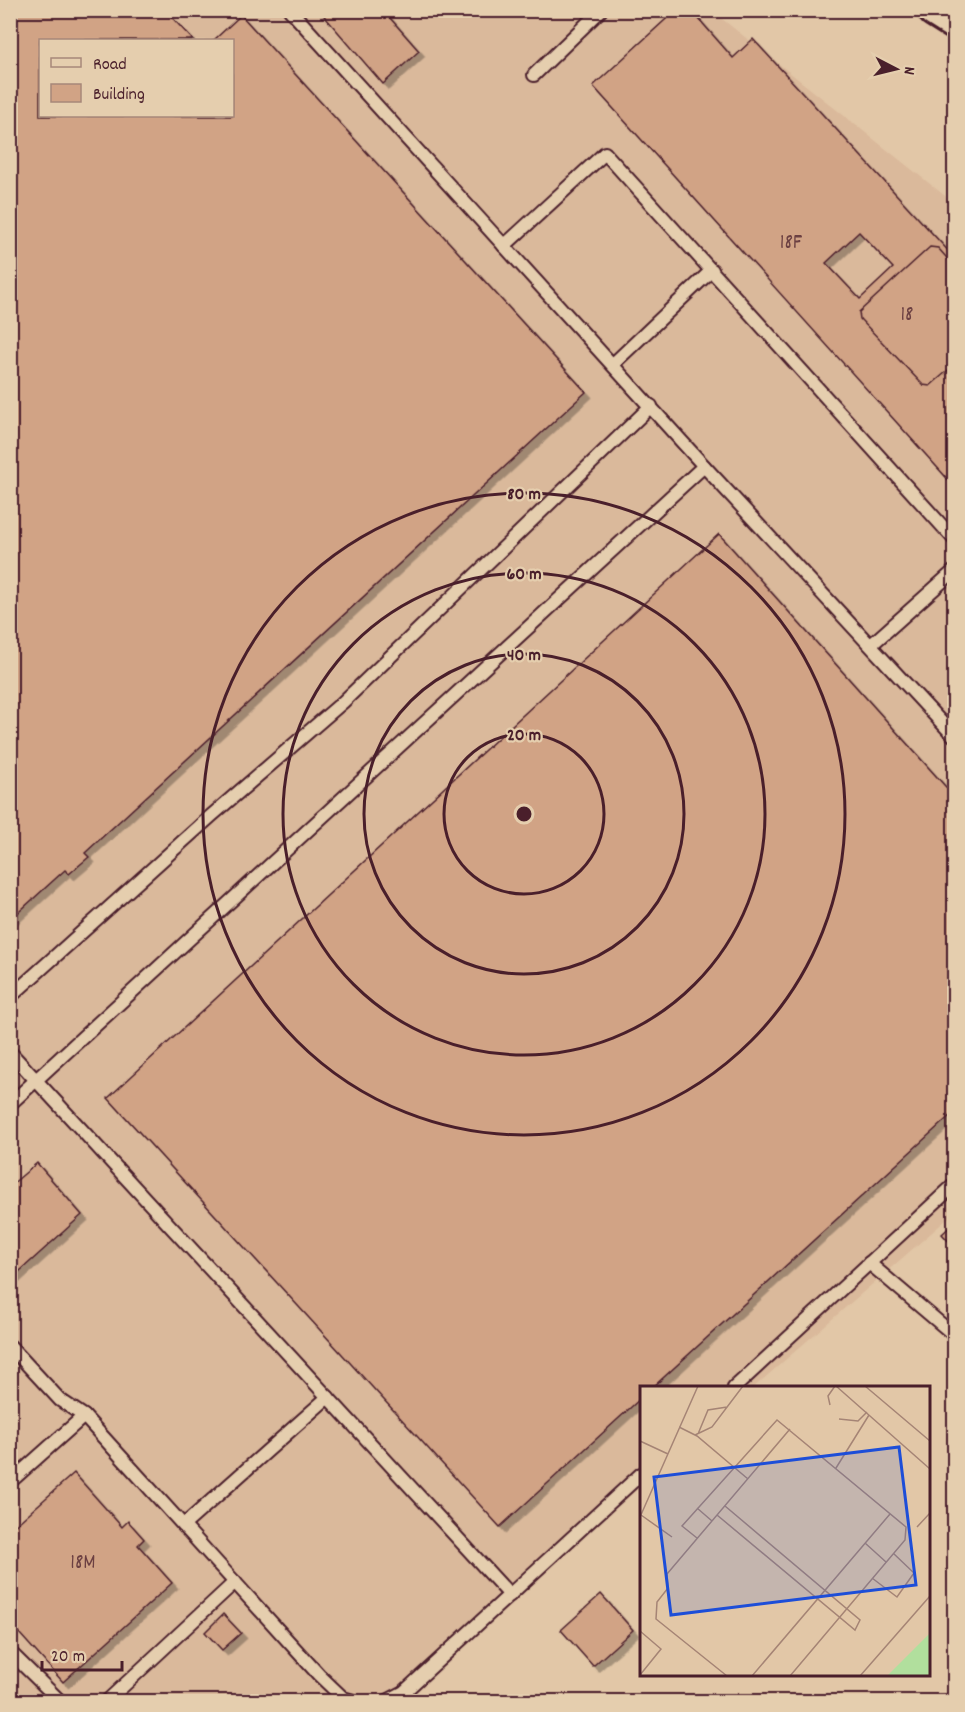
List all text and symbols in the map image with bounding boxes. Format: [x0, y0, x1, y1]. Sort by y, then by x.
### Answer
legend [39, 39, 234, 117]
north arrow [866, 39, 926, 99]
text: Road [93, 53, 127, 78]
text: N [896, 65, 920, 76]
text: Building [93, 83, 145, 108]
house number: 18F [780, 229, 803, 259]
house number: 18 [900, 301, 914, 331]
text: 80 m [507, 483, 541, 508]
text: 60 m [506, 563, 542, 588]
text: 40 m [507, 644, 541, 669]
text: 20 m [507, 724, 541, 749]
centre of rings [514, 804, 534, 824]
inset map [640, 1386, 929, 1676]
house number: 18M [70, 1549, 96, 1579]
scale bar [42, 1634, 122, 1672]
text: 20 m [51, 1645, 85, 1670]

